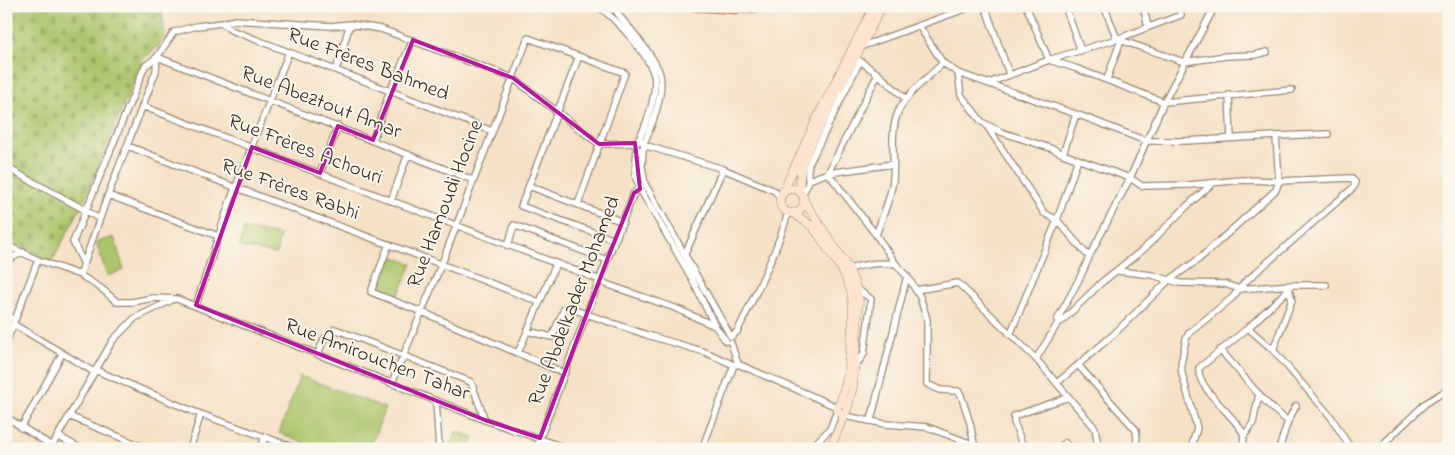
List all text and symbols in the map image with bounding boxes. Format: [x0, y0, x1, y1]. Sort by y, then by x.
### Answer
street label: Rue Frères Bahmed [283, 20, 453, 110]
street label: Rue Abeztout Amar [236, 59, 406, 148]
street label: Rue Frères Achouri [223, 107, 387, 193]
street label: Rue Hamoudi Hocine [400, 115, 492, 292]
street label: Rue Frères Rabhi [217, 151, 363, 229]
street label: Rue Abdelkader Mohamed [521, 192, 629, 410]
street label: Rue Amirouchen Tahar [280, 311, 474, 409]

